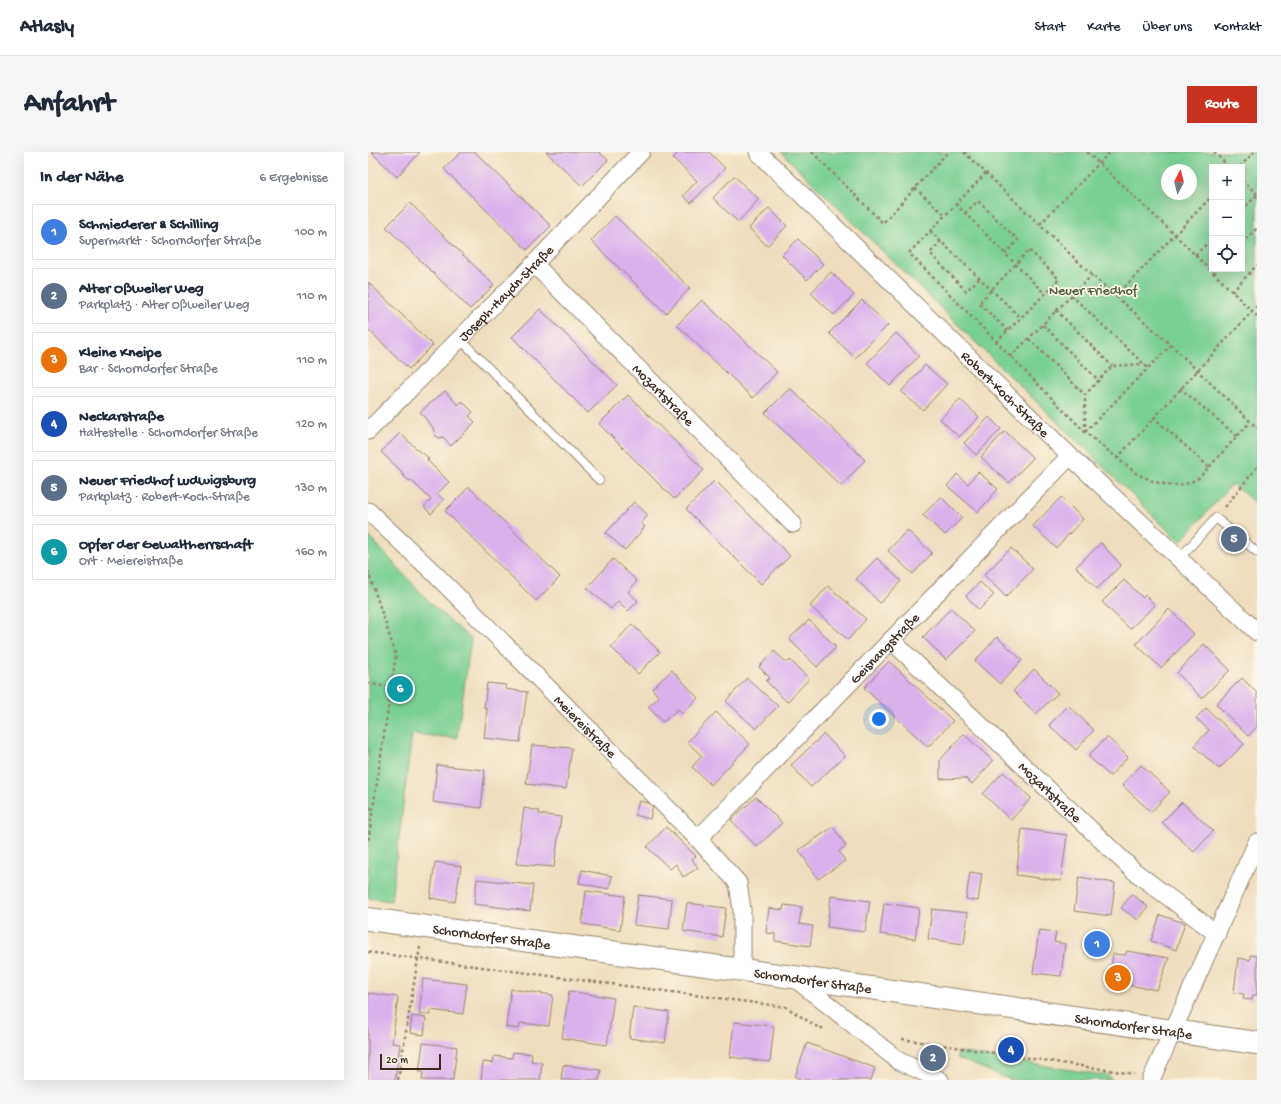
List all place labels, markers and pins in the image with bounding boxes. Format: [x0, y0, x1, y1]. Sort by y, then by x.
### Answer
pin: 5 [1221, 524, 1247, 554]
pin: 6 [387, 674, 413, 704]
pin: 1 [1084, 929, 1110, 959]
pin: 3 [1105, 963, 1131, 993]
pin: 4 [998, 1035, 1024, 1065]
pin: 2 [920, 1043, 946, 1073]

